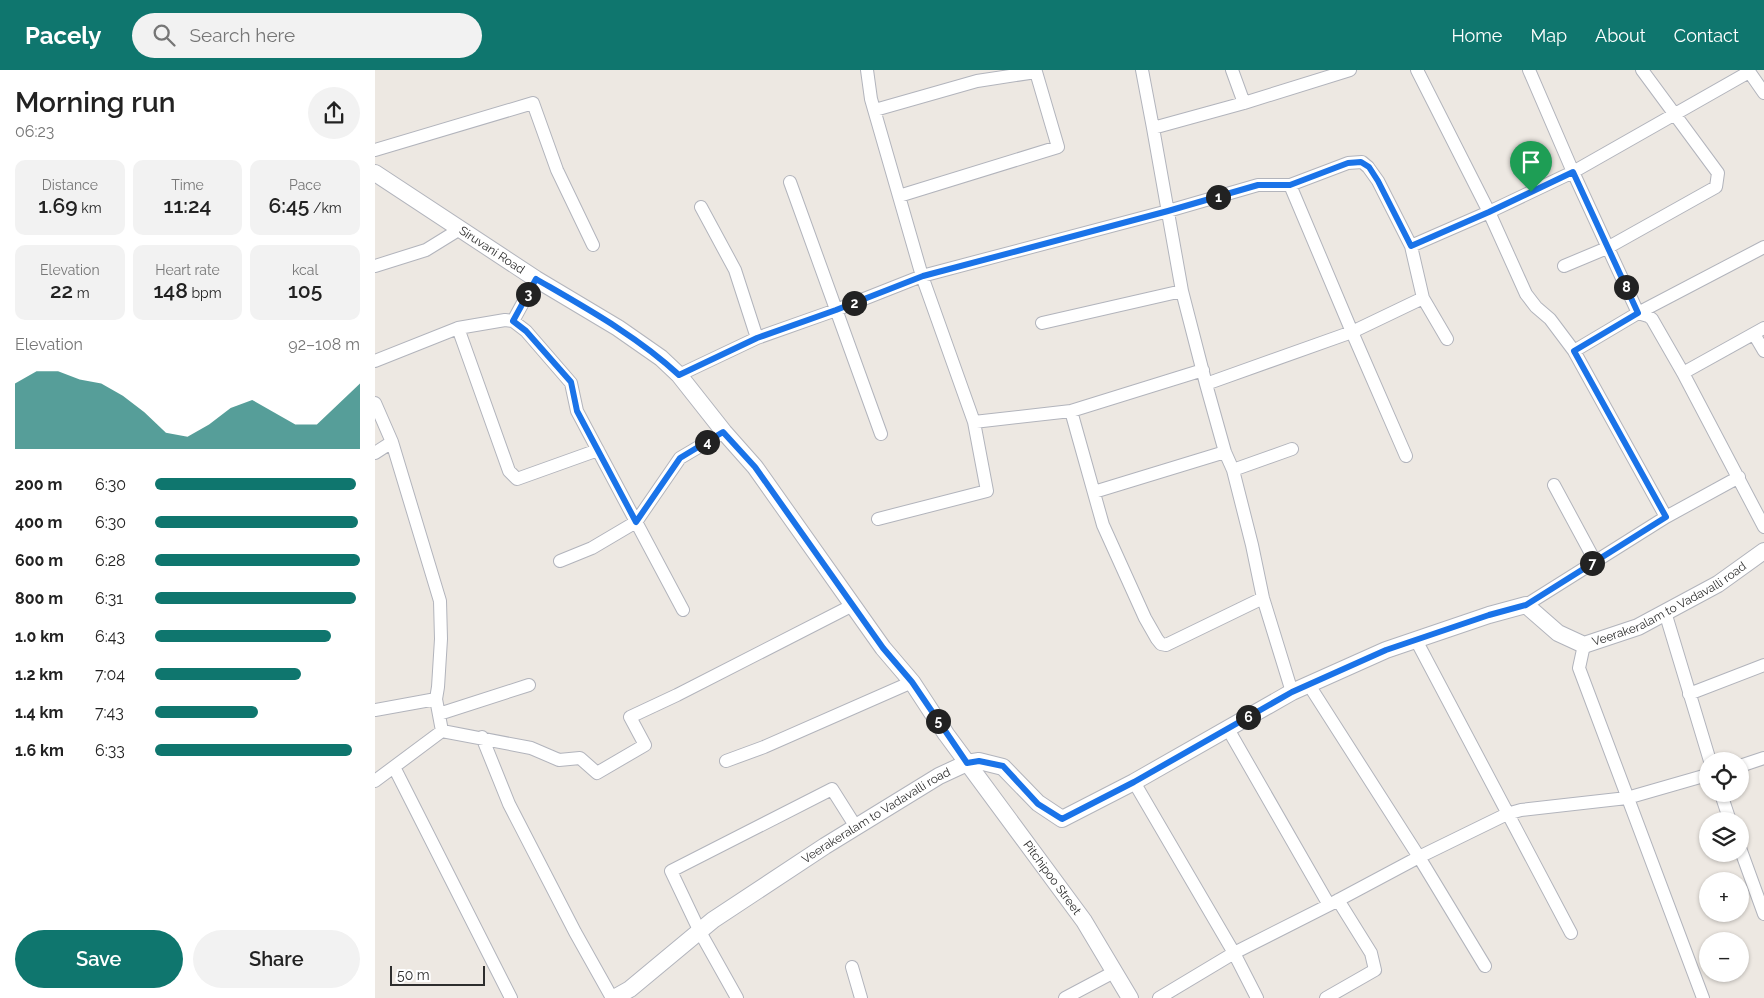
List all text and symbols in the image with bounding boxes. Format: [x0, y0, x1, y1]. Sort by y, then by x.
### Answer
search box [132, 13, 482, 58]
text: Pacely [25, 21, 102, 50]
icon: search [150, 21, 178, 49]
text: Search here [190, 24, 295, 46]
text: Home [1451, 25, 1502, 46]
text: Map [1530, 25, 1567, 46]
text: About [1595, 25, 1646, 46]
text: Contact [1674, 25, 1739, 46]
text: Morning run [15, 86, 175, 119]
button: share [308, 87, 360, 139]
text: 06:23 [15, 122, 54, 141]
pin [1510, 141, 1552, 192]
icon: arrive [1517, 148, 1545, 176]
text: Distance [42, 177, 98, 193]
text: Time [171, 177, 204, 193]
text: Pace [289, 177, 321, 193]
pin: 1 [1205, 184, 1231, 210]
text: 1 [1215, 189, 1222, 205]
text: 1.69 [38, 193, 78, 218]
text: 11:24 [164, 193, 211, 218]
text: 6:45 [269, 193, 309, 218]
text: km [78, 200, 102, 216]
text: /km [309, 200, 342, 216]
street label: Siruvani Road [457, 223, 527, 277]
text: Elevation [40, 262, 100, 278]
text: Heart rate [155, 262, 220, 278]
text: kcal [292, 262, 318, 278]
pin: 8 [1613, 274, 1639, 300]
text: 22 [50, 278, 73, 303]
text: 148 [153, 278, 188, 303]
text: 105 [288, 278, 322, 303]
text: 8 [1622, 279, 1631, 295]
pin: 3 [515, 282, 541, 306]
text: m [73, 285, 90, 301]
text: bpm [188, 285, 222, 301]
text: 3 [525, 286, 532, 302]
pin: 2 [841, 290, 867, 316]
text: 2 [851, 295, 858, 311]
text: Elevation [15, 335, 83, 354]
text: 92–108 m [288, 335, 360, 354]
pin: 4 [695, 430, 719, 454]
text: 4 [704, 434, 712, 450]
text: 200 m [15, 475, 62, 494]
text: 6:30 [95, 475, 126, 494]
text: 400 m [15, 513, 63, 532]
text: 6:30 [95, 513, 126, 532]
pin: 7 [1579, 550, 1605, 576]
text: 600 m [15, 551, 63, 570]
text: 6:28 [95, 551, 125, 570]
text: 7 [1589, 555, 1596, 571]
street label: Veerakeralam to Vadavalli road [1590, 559, 1749, 649]
text: 800 m [15, 589, 63, 608]
text: 6:31 [95, 589, 123, 608]
text: 1.0 km [15, 627, 64, 646]
text: 6:43 [95, 627, 125, 646]
text: 1.2 km [15, 665, 63, 684]
text: 7:04 [95, 665, 125, 684]
text: 1.4 km [15, 703, 63, 722]
text: 7:43 [95, 703, 124, 722]
pin: 6 [1235, 704, 1261, 730]
pin: 5 [925, 708, 951, 734]
text: 6 [1244, 709, 1253, 725]
text: 5 [935, 713, 942, 729]
text: 1.6 km [15, 741, 64, 760]
text: 6:33 [95, 741, 125, 760]
map controls [1699, 752, 1749, 982]
button: locate [1699, 752, 1749, 802]
street label: Veerakeralam to Vadavalli road [799, 765, 952, 866]
button: layers [1699, 812, 1749, 862]
street label: Pitchipoo Street [1020, 838, 1084, 917]
button: + [1699, 872, 1749, 922]
button: Save [15, 930, 183, 988]
button: Share [193, 930, 360, 988]
button: − [1699, 932, 1749, 982]
scale bar [390, 963, 485, 986]
text: 50 m [397, 967, 430, 983]

